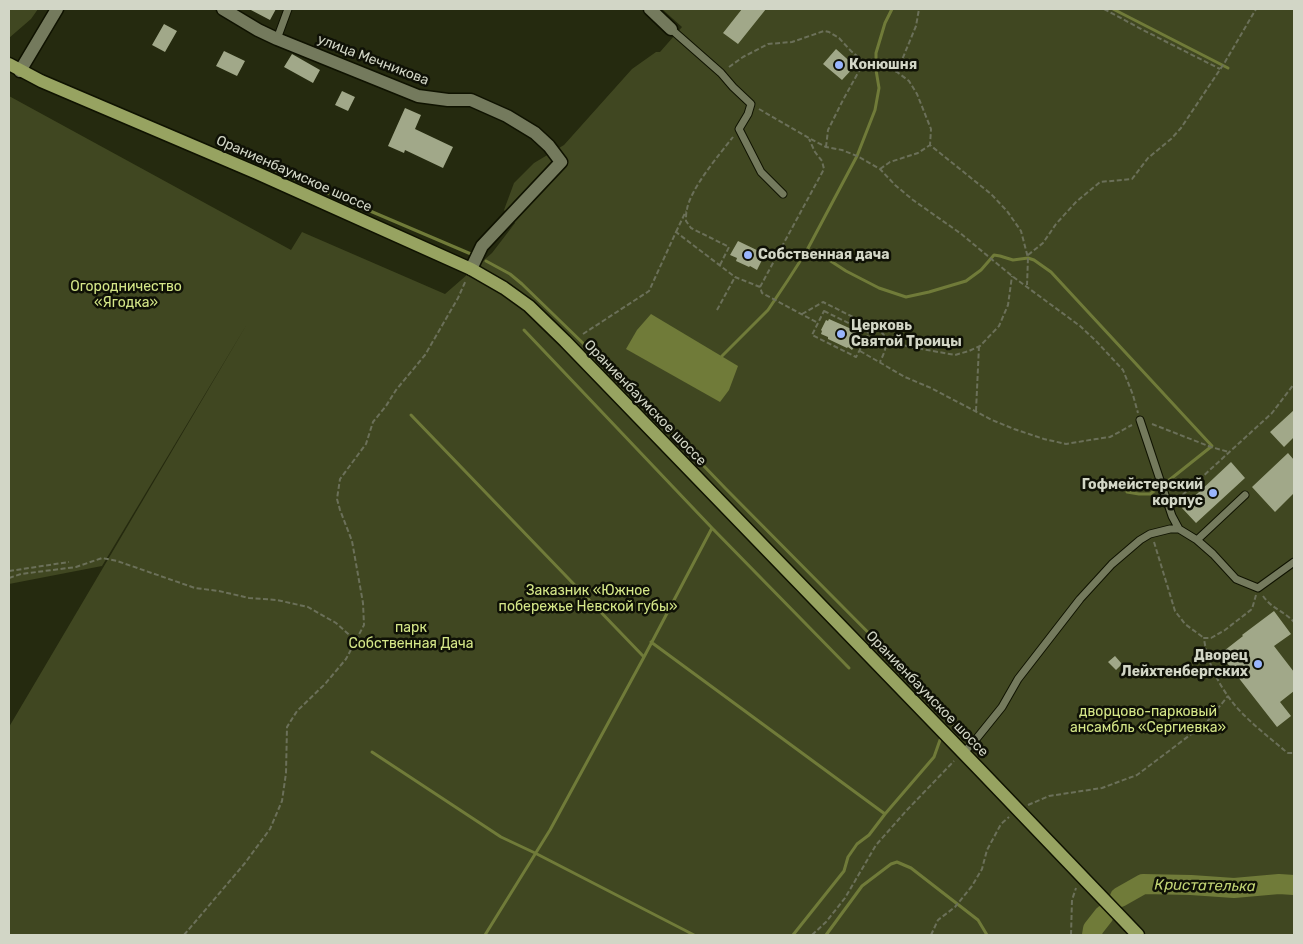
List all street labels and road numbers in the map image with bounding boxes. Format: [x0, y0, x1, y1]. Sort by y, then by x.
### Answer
street label: улица Мечникова [315, 31, 431, 89]
street label: Ораниенбаумское шоссе [214, 132, 374, 216]
street label: Ораниенбаумское шоссе [580, 337, 710, 469]
street label: Ораниенбаумское шоссе [862, 628, 992, 760]

